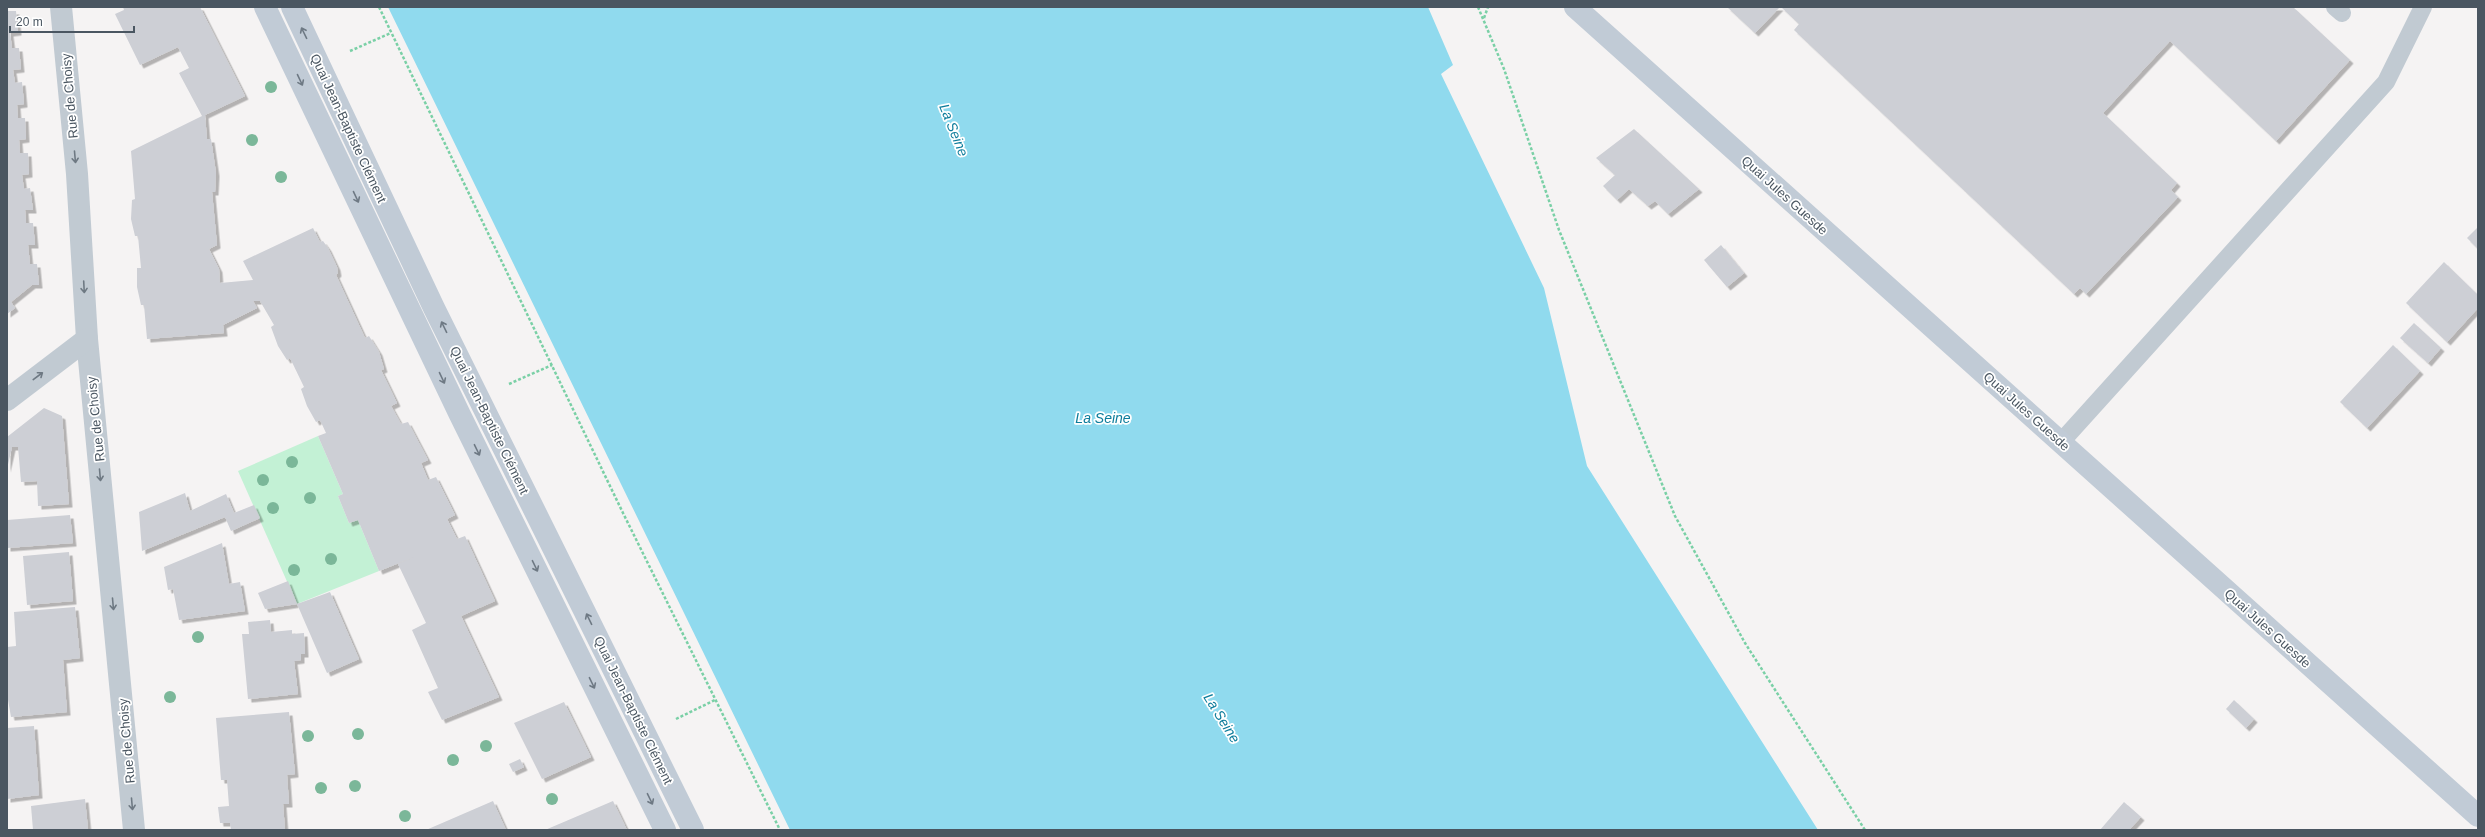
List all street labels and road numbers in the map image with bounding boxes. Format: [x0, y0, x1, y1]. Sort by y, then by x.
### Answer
street label: Quai Jean-Baptiste Clément [307, 51, 390, 205]
street label: Rue de Choisy [58, 52, 81, 139]
street label: Quai Jules Guesde [1739, 153, 1831, 238]
street label: Quai Jean-Baptiste Clément [447, 344, 532, 497]
street label: Quai Jules Guesde [1981, 369, 2073, 454]
street label: Rue de Choisy [84, 375, 107, 462]
street label: Quai Jules Guesde [2222, 586, 2314, 671]
street label: Quai Jean-Baptiste Clément [591, 634, 676, 787]
street label: Rue de Choisy [115, 697, 138, 784]

